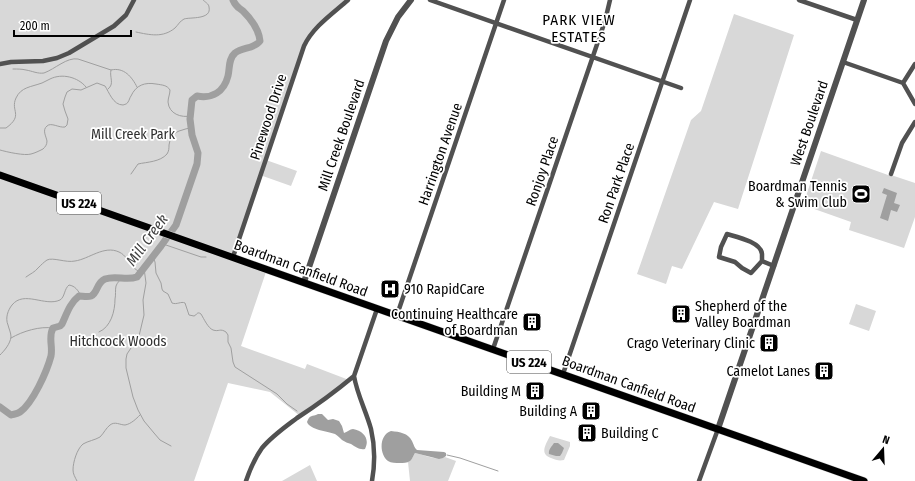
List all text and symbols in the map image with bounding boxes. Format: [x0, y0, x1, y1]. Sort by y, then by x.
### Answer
district label: PARK VIEW ESTATES [542, 11, 616, 46]
scale bar [14, 12, 131, 38]
text: 200 m [20, 19, 50, 33]
street label: Pinewood Drive [247, 72, 290, 162]
street label: Mill Creek Boulevard [314, 77, 369, 193]
street label: West Boulevard [787, 78, 832, 168]
street label: Harrington Avenue [415, 101, 466, 208]
park label: Mill Creek Park [91, 126, 176, 143]
street label: Ronjoy Place [523, 134, 562, 208]
street label: Ron Park Place [595, 141, 638, 226]
place label: Boardman Tennis & Swim Club [748, 178, 847, 211]
sports icon: Boardman Tennis & Swim Club [850, 183, 872, 205]
road number: US 224 [57, 192, 101, 214]
water label: Mill Creek [122, 210, 172, 269]
street label: Boardman Canfield Road [232, 236, 370, 301]
hospital icon: 910 RapidCare [379, 278, 401, 300]
place label: 910 RapidCare [404, 281, 485, 298]
place label: Shepherd of the Valley Boardman [695, 298, 791, 331]
building icon: Shepherd of the Valley Boardman [670, 303, 692, 325]
place label: Continuing Healthcare of Boardman [391, 306, 518, 339]
building icon: Continuing Healthcare of Boardman [521, 311, 543, 333]
building icon: Crago Veterinary Clinic [758, 332, 780, 354]
park label: Hitchcock Woods [69, 333, 167, 350]
place label: Crago Veterinary Clinic [627, 335, 755, 352]
road number: US 224 [507, 351, 551, 373]
street label: Boardman Canfield Road [560, 352, 698, 417]
building icon: Camelot Lanes [813, 360, 835, 382]
place label: Camelot Lanes [726, 363, 810, 380]
building icon: Building M [524, 380, 546, 402]
place label: Building M [461, 383, 521, 400]
building icon: Building A [580, 400, 602, 422]
place label: Building A [519, 403, 578, 420]
building icon: Building C [576, 422, 598, 444]
place label: Building C [601, 425, 659, 442]
north arrow [863, 429, 903, 469]
text: N [881, 433, 891, 447]

